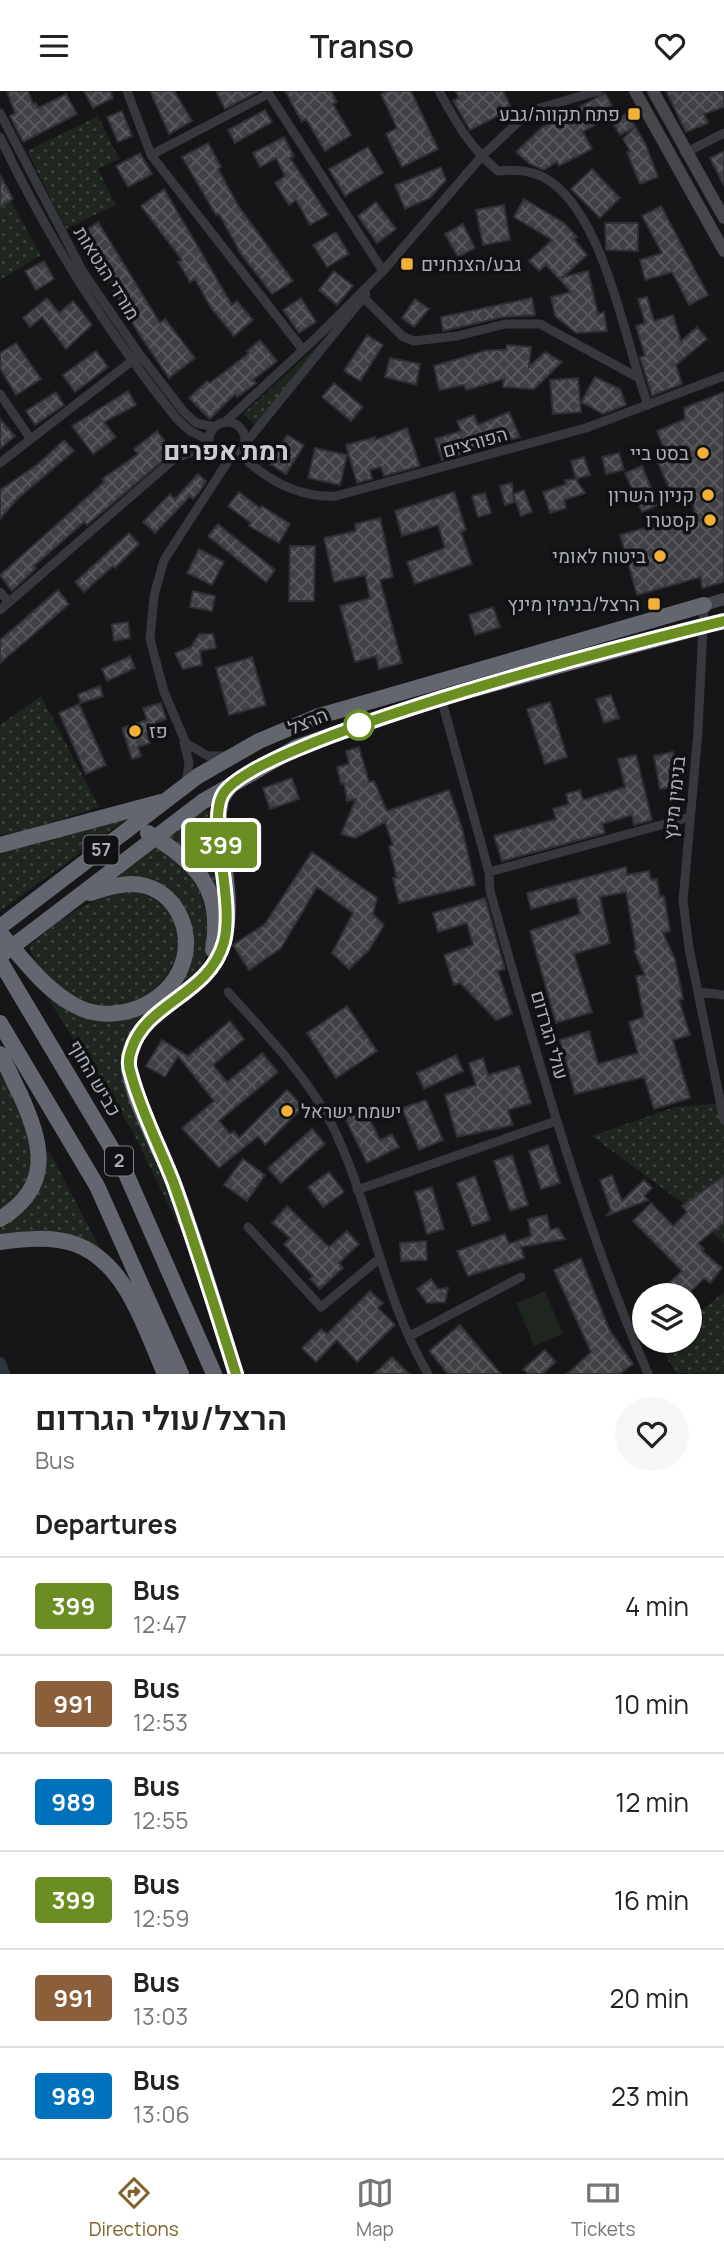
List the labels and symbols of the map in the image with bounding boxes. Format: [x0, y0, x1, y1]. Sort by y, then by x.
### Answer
place label: פתח תקווה/גבע [499, 101, 620, 127]
marker: פתח תקווה/גבע [626, 106, 642, 122]
street label: מורדי הגטאות [68, 221, 146, 325]
place label: גבע/הצנחנים [421, 251, 521, 277]
marker: גבע/הצנחנים [399, 256, 415, 272]
street label: הפורצים [440, 420, 510, 464]
district label: רמת אפרים [163, 432, 289, 468]
place label: בסט ביי [630, 440, 689, 466]
marker: בסט ביי [695, 445, 711, 461]
place label: קניון השרון [608, 482, 694, 508]
marker: קניון השרון [700, 487, 716, 503]
place label: קסטרו [645, 507, 696, 533]
marker: קסטרו [702, 512, 718, 528]
place label: ביטוח לאומי [552, 543, 646, 569]
marker: ביטוח לאומי [652, 548, 668, 564]
place label: הרצל/בנימין מינץ [507, 591, 640, 617]
marker: הרצל/בנימין מינץ [646, 596, 662, 612]
street label: הרצל [284, 701, 332, 741]
unlabelled marker [344, 710, 374, 740]
place label: פז [149, 718, 168, 744]
marker: פז [127, 723, 143, 739]
street label: בנימין מינץ [657, 755, 691, 841]
line badge: 399 [181, 822, 261, 868]
road number: 57 [84, 835, 119, 865]
street label: עולי הגרדום [525, 988, 575, 1082]
street label: כביש החוף [63, 1035, 127, 1121]
place label: ישמח ישראל [301, 1098, 401, 1124]
marker: ישמח ישראל [279, 1103, 295, 1119]
road number: 2 [105, 1147, 133, 1175]

